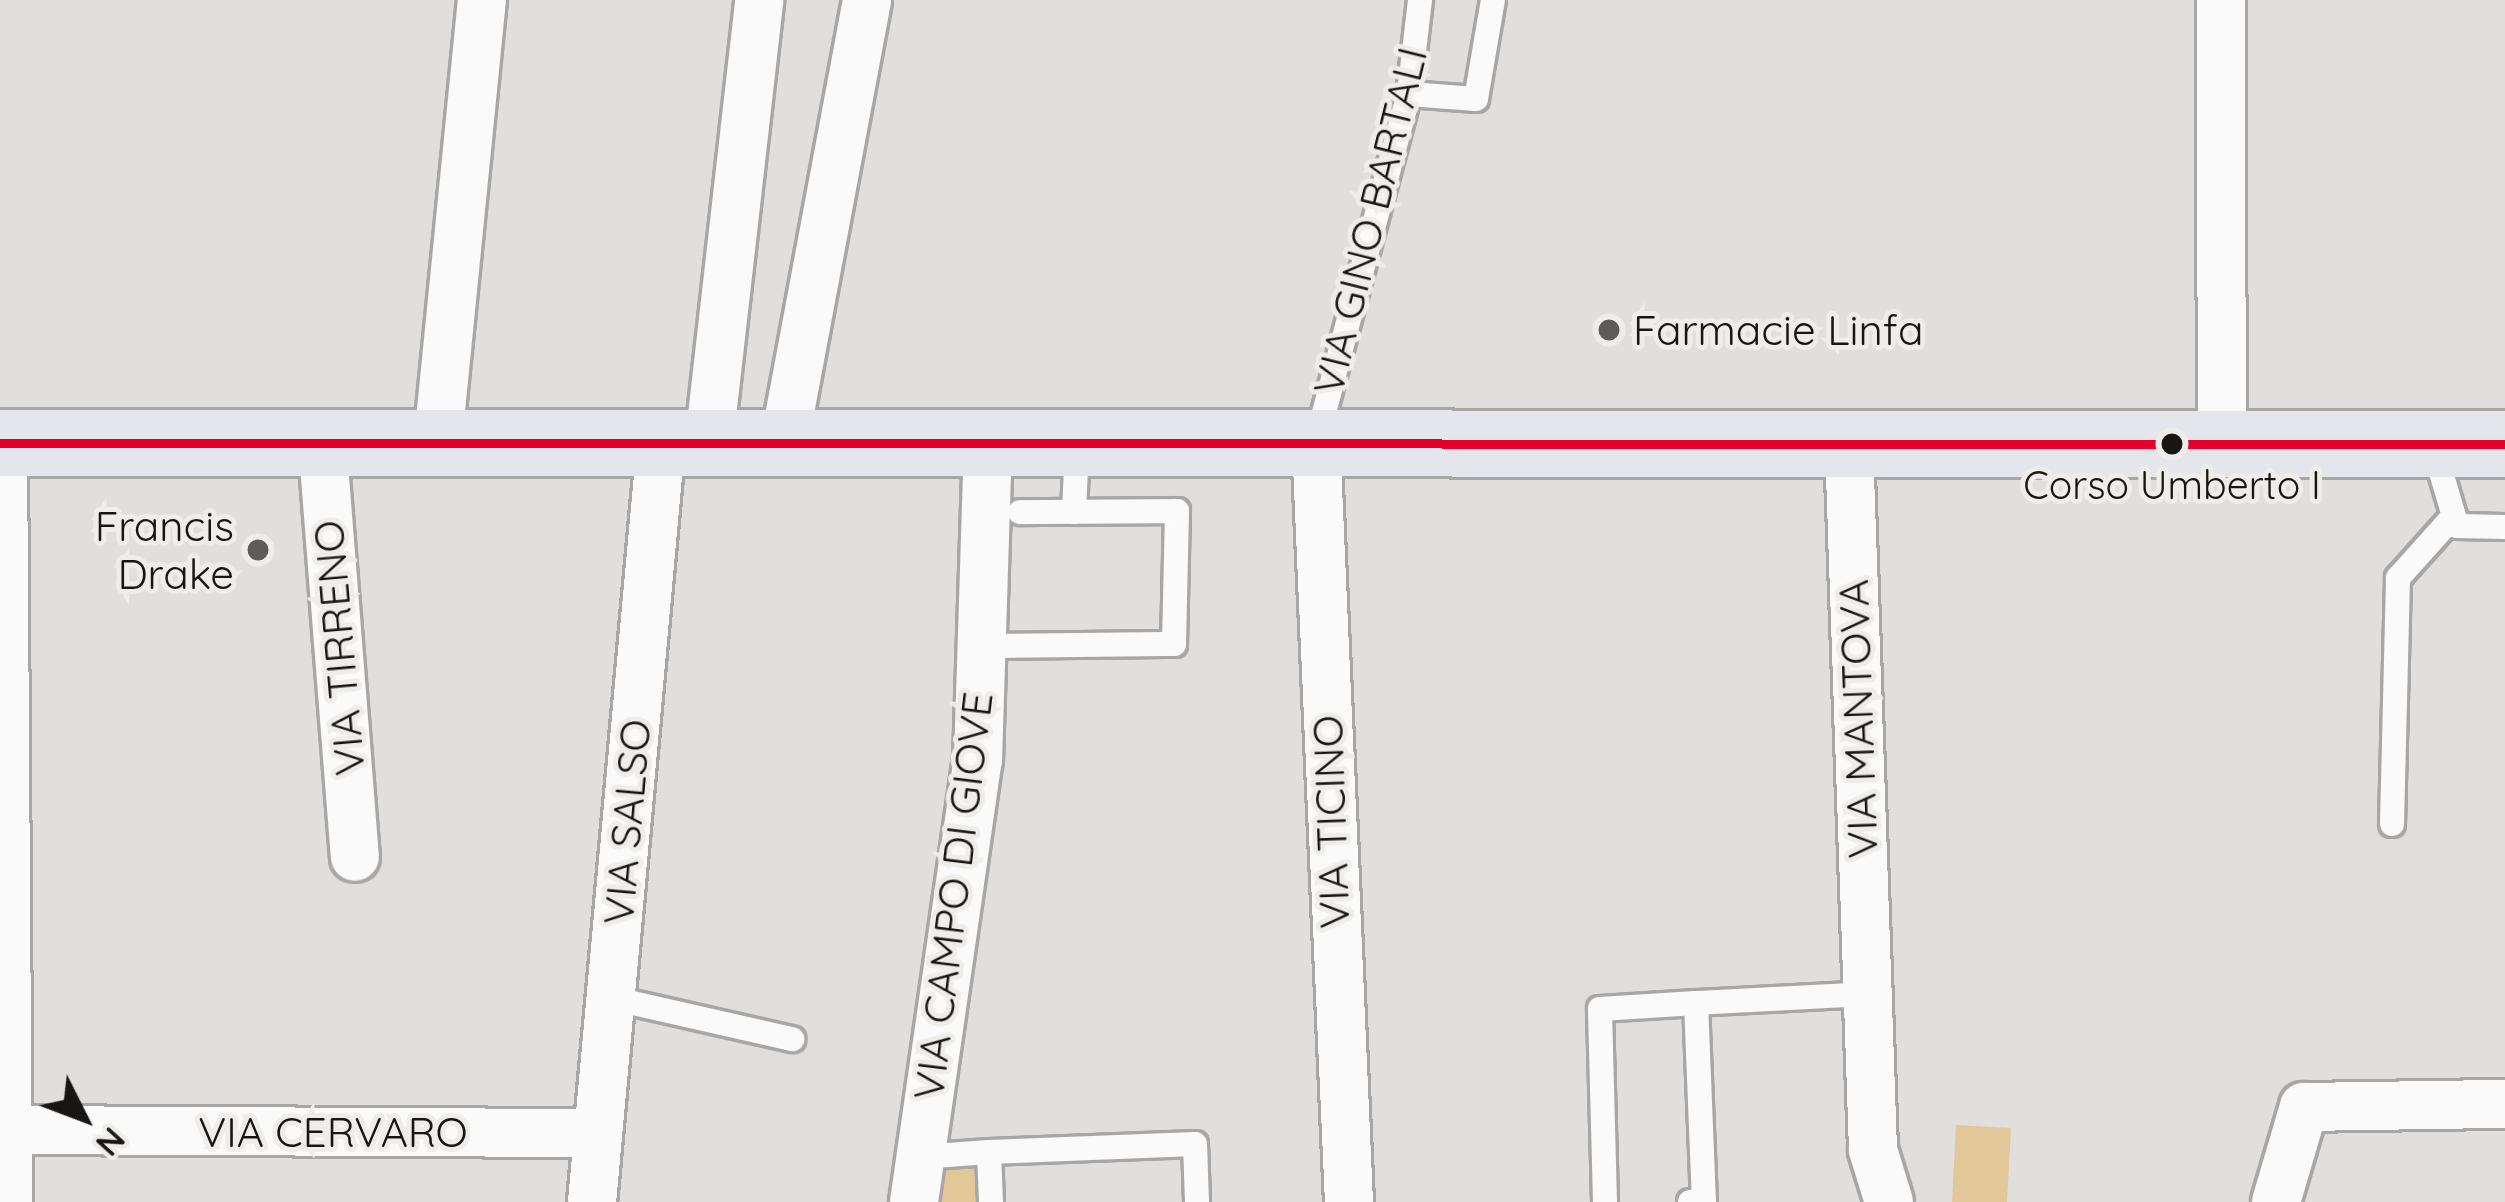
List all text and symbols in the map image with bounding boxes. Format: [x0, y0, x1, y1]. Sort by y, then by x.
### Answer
street label: VIA GINO BARTALI [1302, 42, 1438, 400]
place label: Farmacie Linfa [1633, 305, 1923, 355]
marker: Farmacie Linfa [1596, 317, 1622, 343]
marker: Corso Umberto I [2161, 433, 2183, 455]
place label: Corso Umberto I [2023, 462, 2321, 508]
place label: Francis Drake [95, 501, 234, 600]
street label: VIA TIRRENO [303, 518, 375, 778]
marker: Francis Drake [245, 537, 271, 563]
street label: VIA MANTOVA [1828, 578, 1888, 860]
street label: VIA CAMPO DI GIOVE [903, 689, 1003, 1103]
street label: VIA TICINO [1302, 714, 1360, 930]
street label: VIA SALSO [593, 717, 661, 927]
north arrow [24, 1058, 144, 1178]
street label: VIA CERVARO [198, 1107, 468, 1157]
text: N [88, 1120, 134, 1165]

